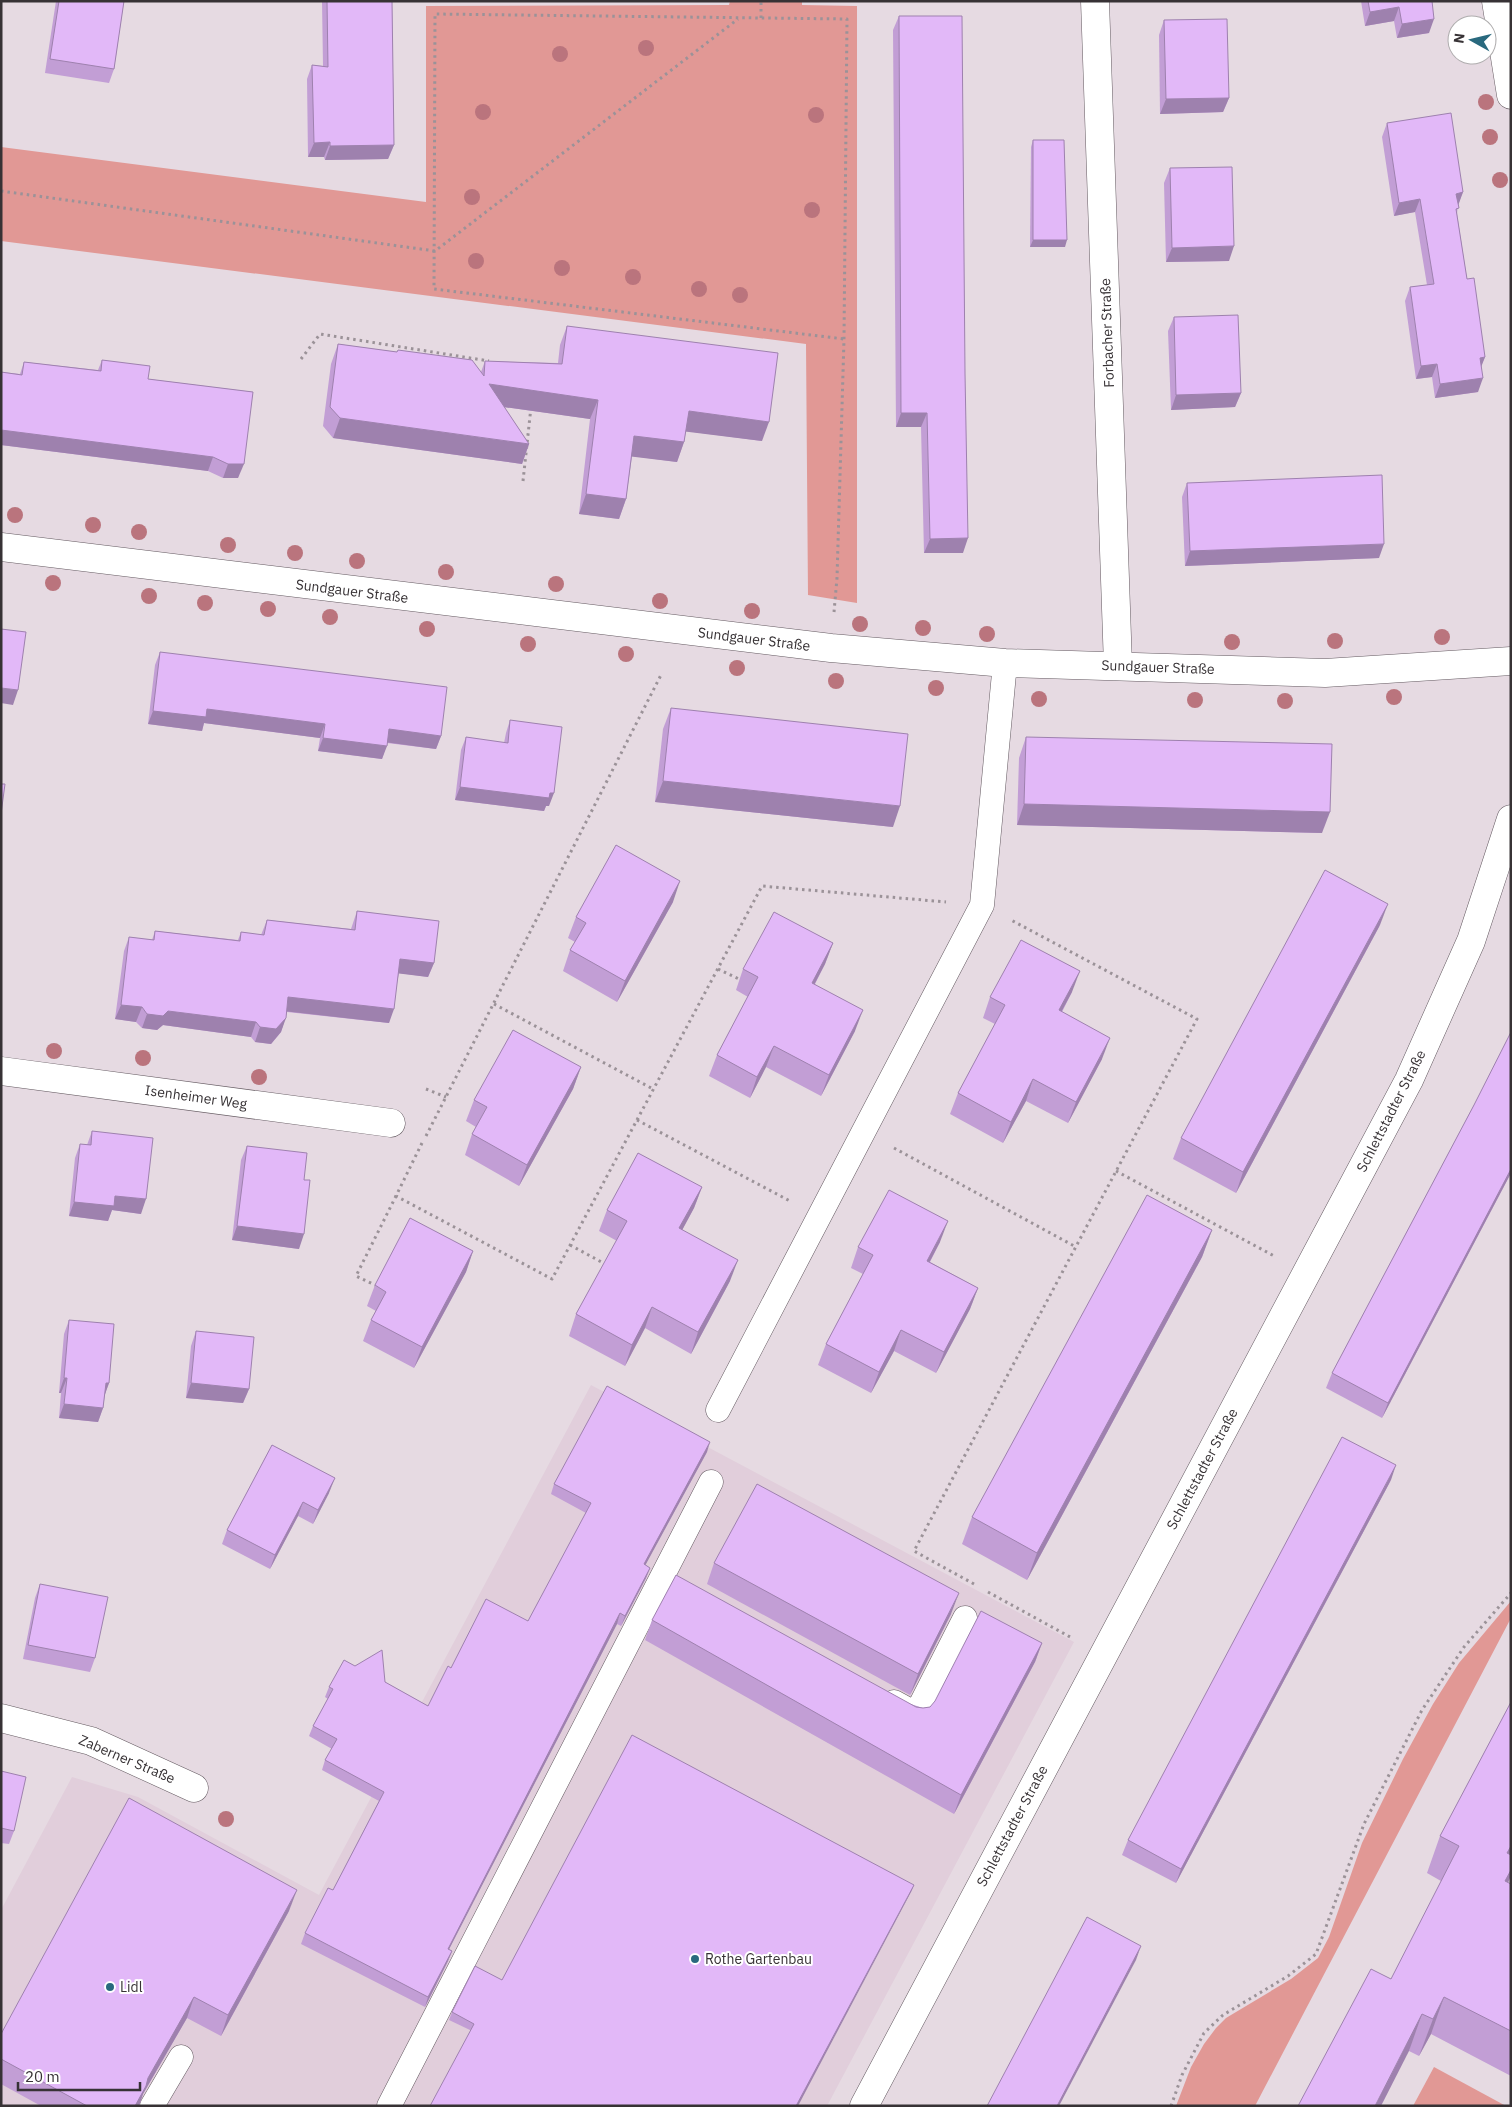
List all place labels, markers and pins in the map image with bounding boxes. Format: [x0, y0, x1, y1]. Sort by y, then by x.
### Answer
place label: Rothe Gartenbau [705, 1950, 812, 1968]
marker: Rothe Gartenbau [689, 1953, 701, 1965]
place label: Lidl [120, 1978, 143, 1996]
marker: Lidl [104, 1981, 116, 1993]

